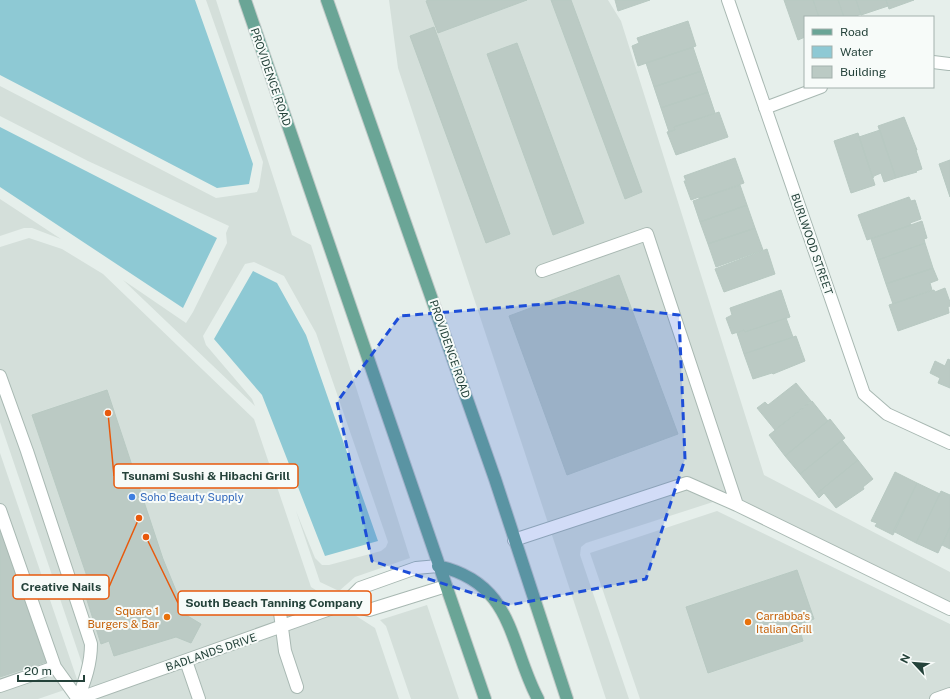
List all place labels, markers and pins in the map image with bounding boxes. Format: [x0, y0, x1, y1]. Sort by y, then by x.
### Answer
callout: Tsunami Sushi & Hibachi Grill [114, 464, 298, 488]
place label: Soho Beauty Supply [140, 491, 244, 503]
marker: Soho Beauty Supply [127, 492, 137, 502]
callout: Creative Nails [13, 575, 109, 599]
callout: South Beach Tanning Company [178, 591, 371, 615]
place label: Square 1 Burgers & Bar [87, 605, 159, 630]
place label: Carrabba's Italian Grill [756, 610, 812, 635]
marker: Square 1 Burgers & Bar [162, 612, 172, 622]
marker: Carrabba's Italian Grill [743, 617, 753, 627]

